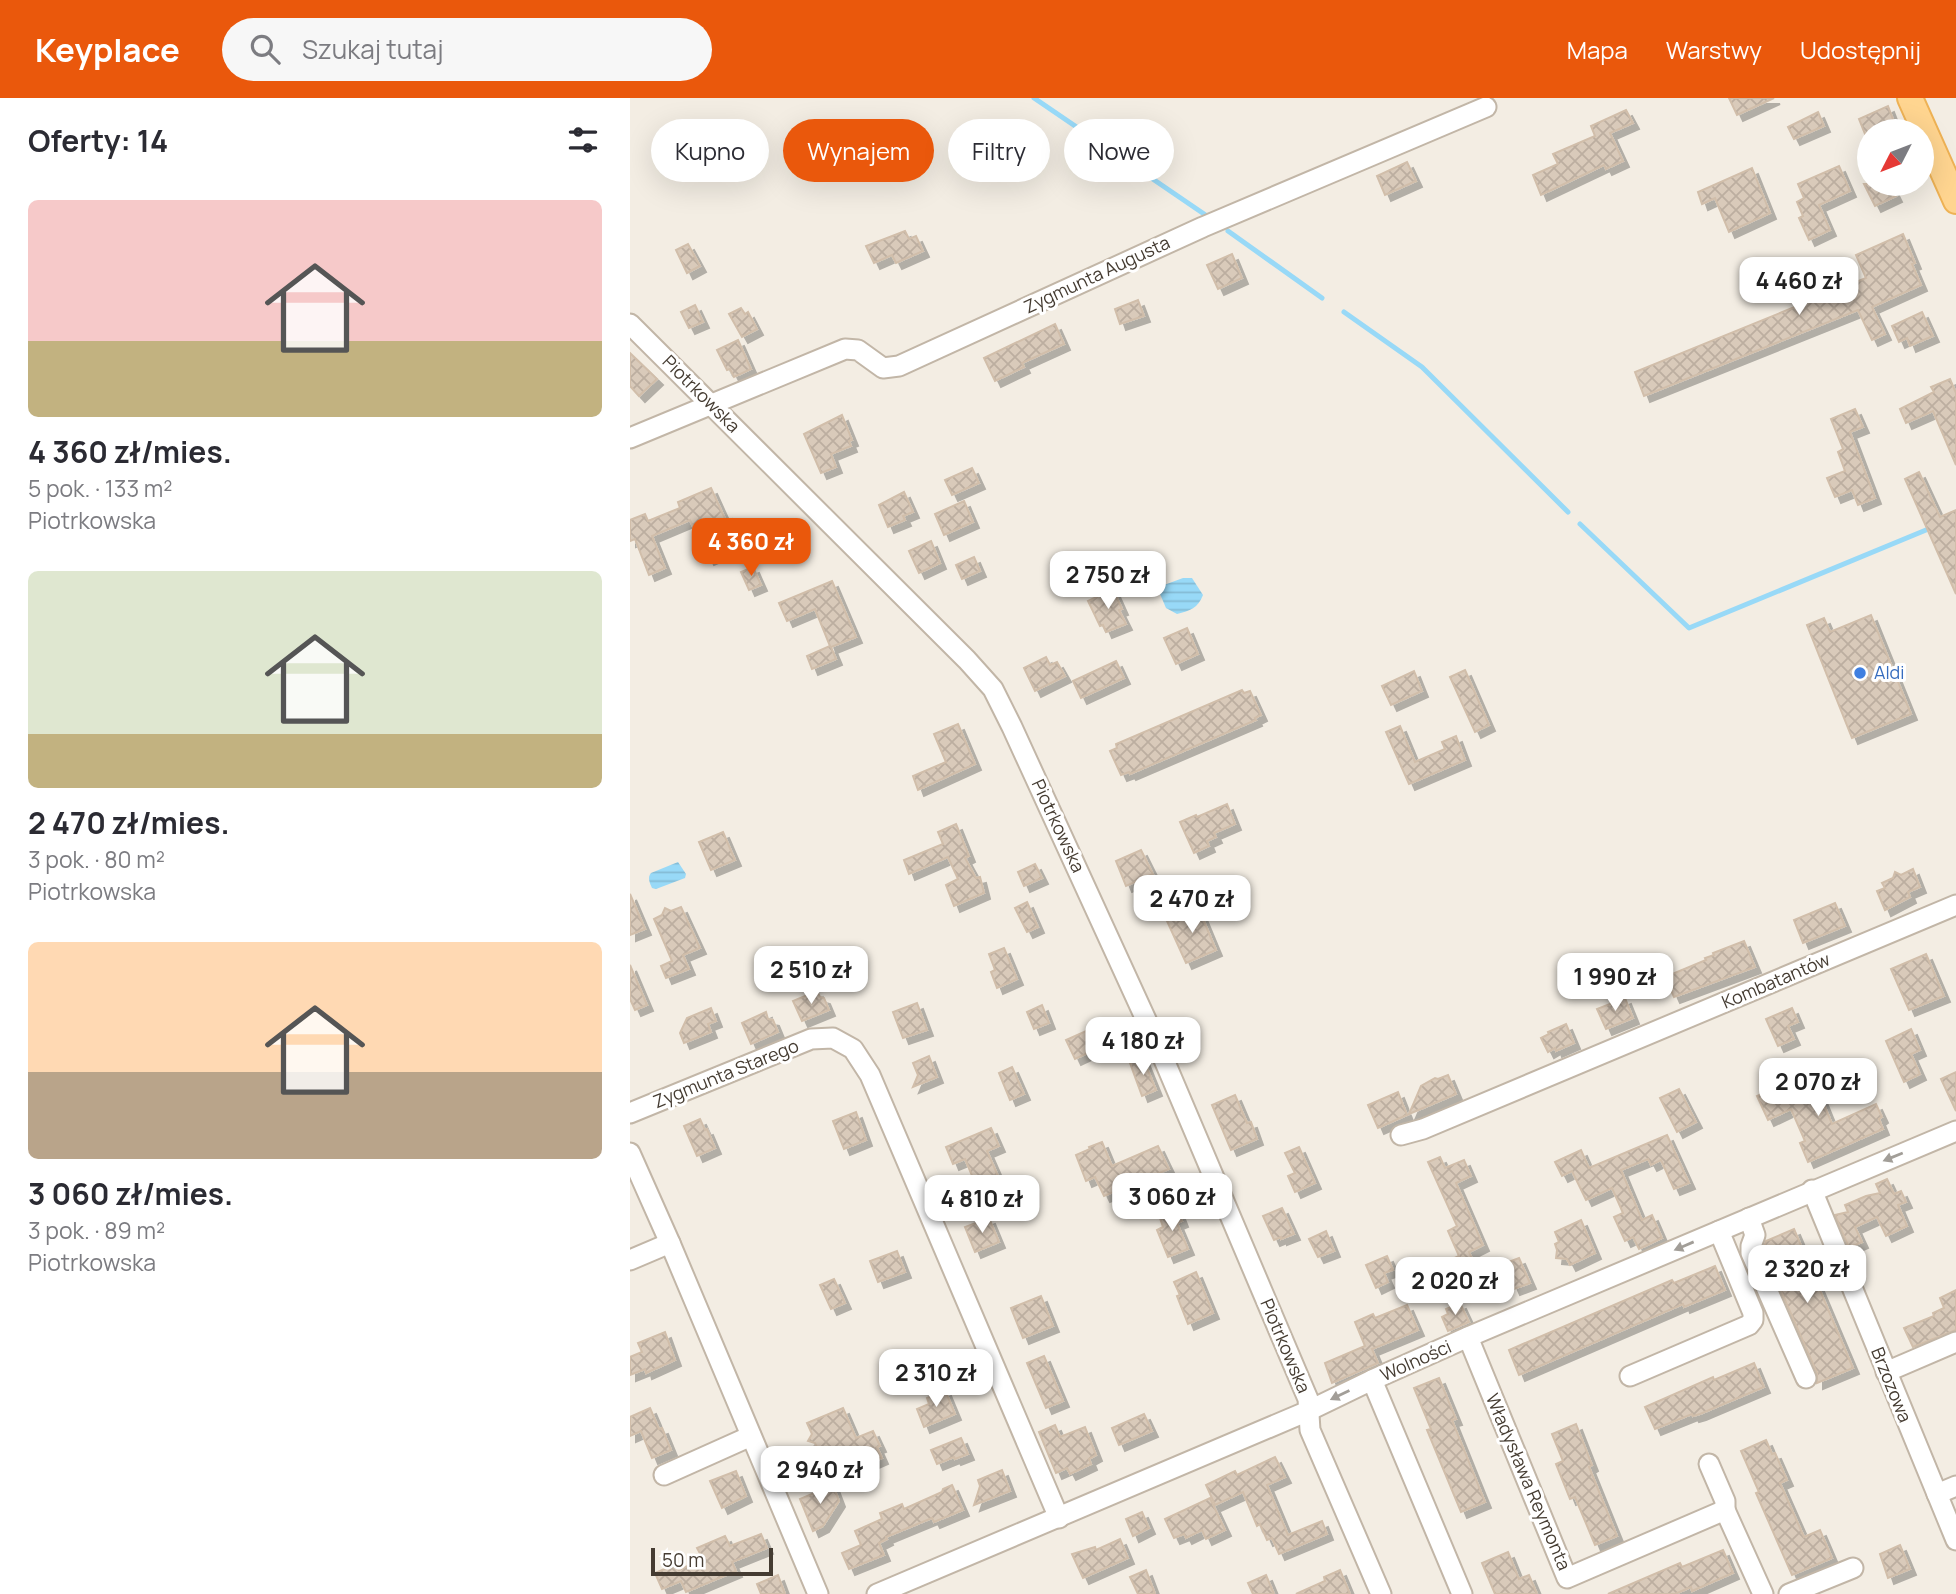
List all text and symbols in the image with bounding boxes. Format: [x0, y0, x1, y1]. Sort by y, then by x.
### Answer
search box [222, 18, 712, 81]
text: Keyplace [35, 27, 180, 72]
icon: search [246, 30, 284, 68]
text: Szukaj tutaj [302, 31, 444, 67]
text: Mapa [1567, 33, 1628, 66]
text: Warstwy [1666, 33, 1762, 66]
text: Udostępnij [1800, 33, 1921, 66]
chip: Kupno [651, 119, 769, 182]
chip: Wynajem [783, 119, 934, 182]
chip: Filtry [948, 119, 1050, 182]
chip: Nowe [1064, 119, 1174, 182]
north arrow [1857, 119, 1934, 196]
map controls [1857, 119, 1934, 196]
text: Oferty: 14 [28, 120, 168, 161]
icon: filters [564, 121, 602, 159]
street label: Zygmunta Augusta [1020, 230, 1173, 318]
icon: home [252, 245, 378, 371]
pin: 4 460 zł [1727, 258, 1871, 317]
text: 4 460 zł [1755, 264, 1843, 296]
street label: Piotrkowska [658, 349, 746, 437]
text: 4 360 zł/mies. [28, 431, 232, 472]
text: 5 pok. · 133 m² [28, 472, 172, 504]
text: Piotrkowska [28, 504, 156, 536]
pin: 4 360 zł [679, 518, 823, 578]
text: 4 360 zł [708, 525, 794, 557]
pin: 2 750 zł [1036, 552, 1180, 611]
text: 2 750 zł [1066, 558, 1150, 590]
icon: home [252, 616, 378, 742]
place label: Aldi [1874, 660, 1904, 684]
marker: Aldi [1852, 665, 1868, 681]
street label: Piotrkowska [1027, 775, 1091, 876]
text: 2 470 zł/mies. [28, 802, 230, 843]
text: 3 pok. · 80 m² [28, 843, 165, 875]
text: Piotrkowska [28, 875, 156, 907]
pin: 2 470 zł [1120, 876, 1264, 935]
text: 2 470 zł [1150, 882, 1234, 914]
pin: 2 510 zł [739, 946, 883, 1006]
street label: Kombatantów [1718, 946, 1834, 1014]
text: 2 510 zł [770, 953, 852, 985]
pin: 1 990 zł [1543, 954, 1687, 1013]
text: 1 990 zł [1573, 960, 1657, 992]
icon: home [252, 987, 378, 1113]
pin: 4 180 zł [1071, 1018, 1215, 1077]
text: 4 180 zł [1101, 1024, 1185, 1056]
street label: Zygmunta Starego [649, 1033, 802, 1113]
pin: 2 070 zł [1746, 1058, 1890, 1118]
text: 2 070 zł [1775, 1065, 1861, 1097]
one-way arrow [1883, 1151, 1903, 1163]
text: 3 060 zł/mies. [28, 1173, 233, 1214]
pin: 3 060 zł [1100, 1174, 1244, 1233]
pin: 4 810 zł [910, 1176, 1054, 1235]
text: 3 060 zł [1128, 1180, 1216, 1212]
text: 4 810 zł [940, 1182, 1024, 1214]
text: 3 pok. · 89 m² [28, 1214, 165, 1246]
one-way arrow [1673, 1241, 1694, 1252]
text: Piotrkowska [28, 1246, 156, 1278]
pin: 2 320 zł [1735, 1246, 1879, 1305]
text: 2 320 zł [1764, 1252, 1850, 1284]
pin: 2 020 zł [1383, 1258, 1527, 1317]
text: 2 020 zł [1411, 1264, 1499, 1296]
street label: Piotrkowska [1255, 1295, 1317, 1396]
street label: Wolności [1376, 1334, 1455, 1386]
street label: Brzozowa [1866, 1344, 1918, 1426]
pin: 2 310 zł [864, 1350, 1008, 1409]
text: 2 310 zł [895, 1356, 977, 1388]
one-way arrow [1330, 1390, 1350, 1401]
street label: Władysława Reymonta [1481, 1390, 1577, 1574]
pin: 2 940 zł [748, 1446, 892, 1506]
text: 2 940 zł [777, 1453, 863, 1485]
scale bar [651, 1545, 774, 1577]
text: 50 m [662, 1547, 704, 1573]

